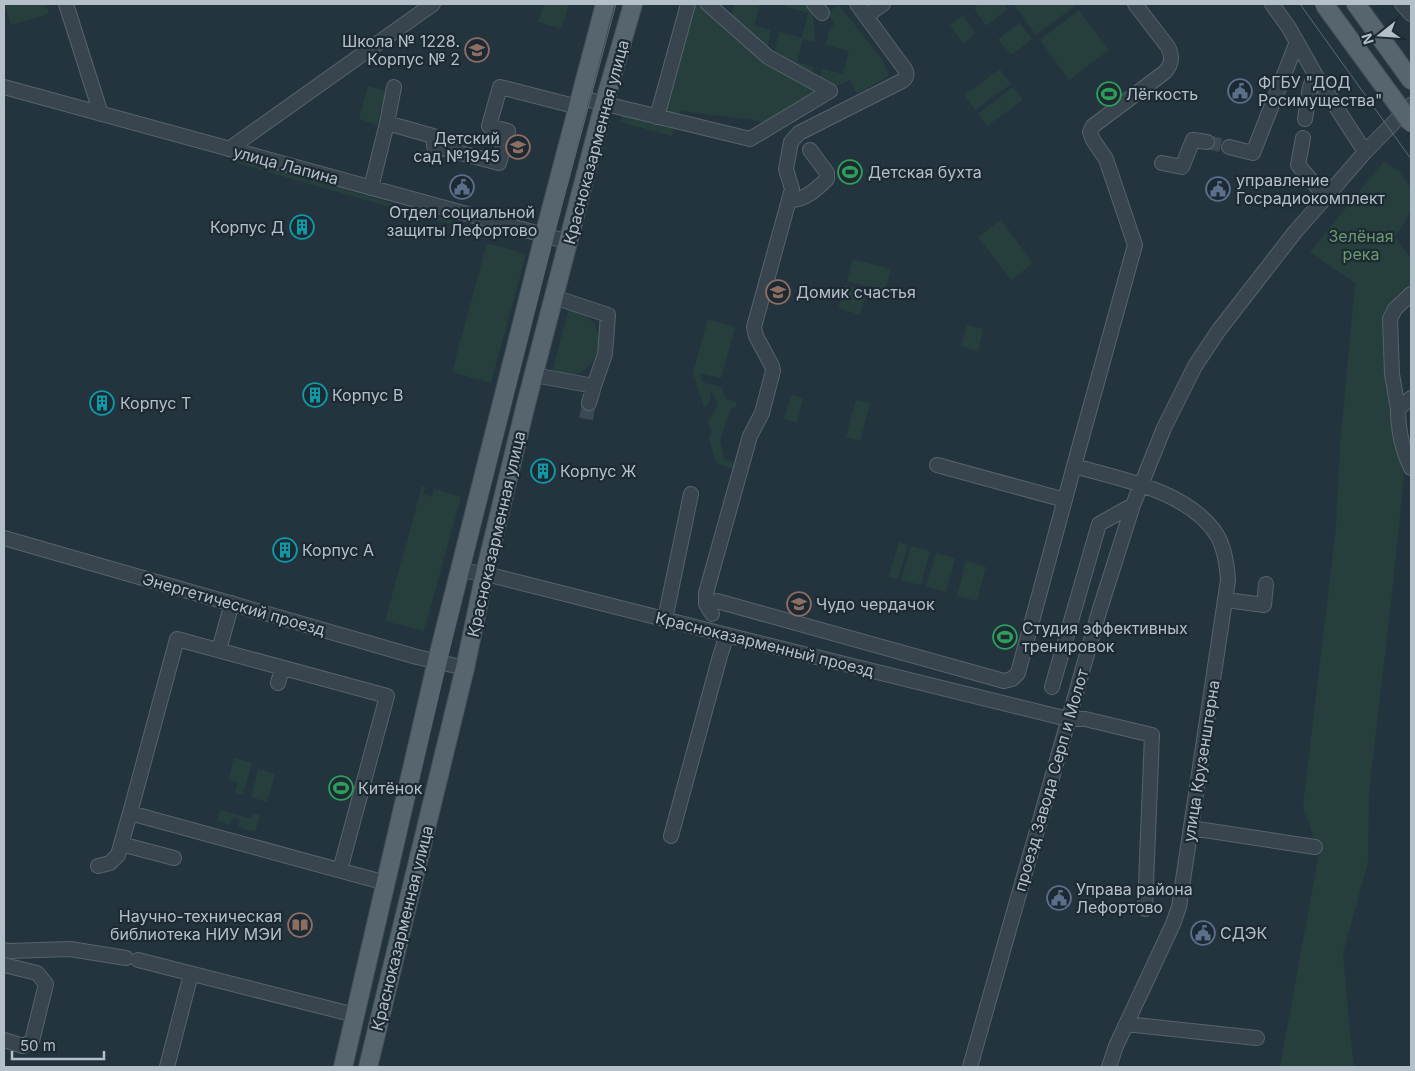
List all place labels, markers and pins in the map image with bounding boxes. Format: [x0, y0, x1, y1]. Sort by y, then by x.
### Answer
place label: Школа № 1228. Корпус № 2 [342, 31, 460, 69]
school or university icon: Школа № 1228. Корпус № 2 [464, 37, 490, 63]
place label: ФГБУ "ДОД Росимущества" [1258, 72, 1383, 110]
public building icon: ФГБУ "ДОД Росимущества" [1227, 78, 1253, 104]
sports icon: Лёгкость [1096, 81, 1122, 107]
place label: Лёгкость [1126, 84, 1198, 104]
place label: Детский сад №1945 [413, 128, 500, 166]
school or university icon: Детский сад №1945 [505, 134, 531, 160]
sports icon: Детская бухта [837, 159, 863, 185]
place label: Детская бухта [868, 162, 982, 182]
place label: управление Госрадиокомплект [1236, 170, 1386, 208]
public building icon: Отдел социальной защиты Лефортово [449, 174, 475, 200]
public building icon: управление Госрадиокомплект [1205, 176, 1231, 202]
place label: Отдел социальной защиты Лефортово [387, 202, 537, 240]
building icon: Корпус Д [289, 214, 315, 240]
place label: Корпус Д [210, 217, 284, 237]
school or university icon: Домик счастья [765, 279, 791, 305]
place label: Домик счастья [796, 282, 916, 302]
building icon: Корпус В [302, 382, 328, 408]
place label: Корпус В [332, 385, 403, 405]
building icon: Корпус Т [89, 390, 115, 416]
place label: Корпус Т [120, 393, 191, 413]
building icon: Корпус Ж [530, 458, 556, 484]
place label: Корпус Ж [560, 461, 636, 481]
building icon: Корпус А [272, 537, 298, 563]
place label: Корпус А [302, 540, 374, 560]
school or university icon: Чудо чердачок [786, 591, 812, 617]
place label: Чудо чердачок [816, 594, 935, 614]
place label: Студия эффективных тренировок [1022, 618, 1188, 656]
sports icon: Студия эффективных тренировок [992, 624, 1018, 650]
sports icon: Китёнок [328, 775, 354, 801]
place label: Китёнок [358, 778, 423, 798]
place label: Управа района Лефортово [1076, 879, 1193, 917]
public building icon: Управа района Лефортово [1046, 885, 1072, 911]
place label: Научно-техническая библиотека НИУ МЭИ [110, 906, 282, 944]
library icon: Научно-техническая библиотека НИУ МЭИ [287, 912, 313, 938]
public building icon: СДЭК [1190, 920, 1216, 946]
place label: СДЭК [1220, 923, 1267, 943]

